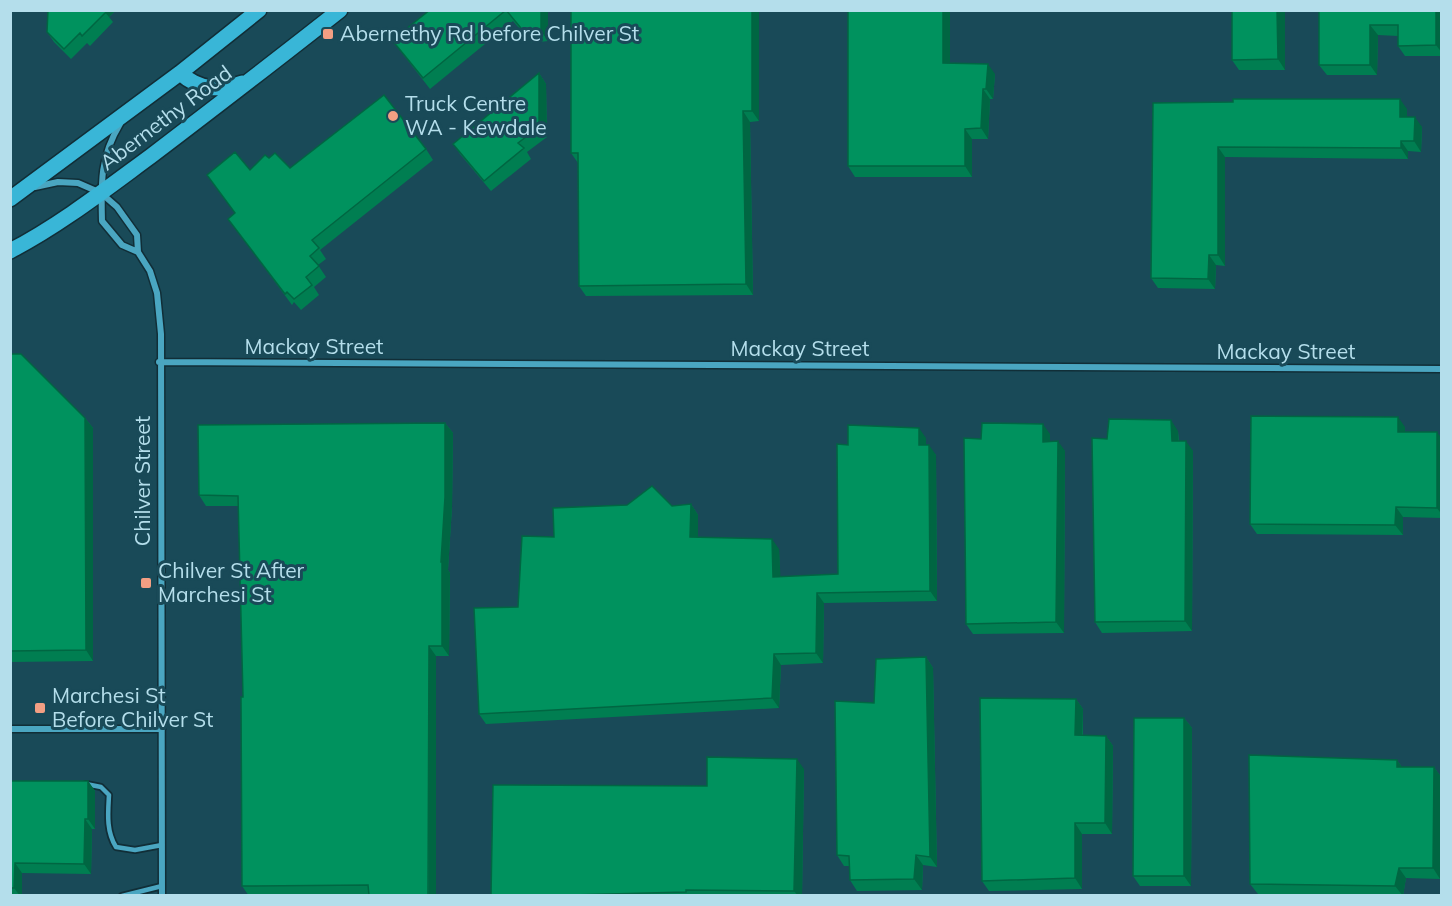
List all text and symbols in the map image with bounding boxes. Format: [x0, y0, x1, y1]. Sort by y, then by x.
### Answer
place label: Abernethy Rd before Chilver St [340, 20, 639, 46]
marker: Abernethy Rd before Chilver St [321, 27, 335, 41]
street label: Abernethy Road [94, 59, 237, 175]
place label: Truck Centre WA - Kewdale [405, 90, 547, 140]
marker: Truck Centre WA - Kewdale [386, 109, 400, 123]
street label: Mackay Street [245, 333, 383, 359]
street label: Mackay Street [731, 335, 869, 361]
street label: Mackay Street [1217, 338, 1355, 364]
street label: Chilver Street [129, 416, 155, 546]
place label: Chilver St After Marchesi St [158, 557, 305, 607]
marker: Chilver St After Marchesi St [139, 576, 153, 590]
place label: Marchesi St Before Chilver St [52, 682, 213, 732]
marker: Marchesi St Before Chilver St [33, 701, 47, 715]

